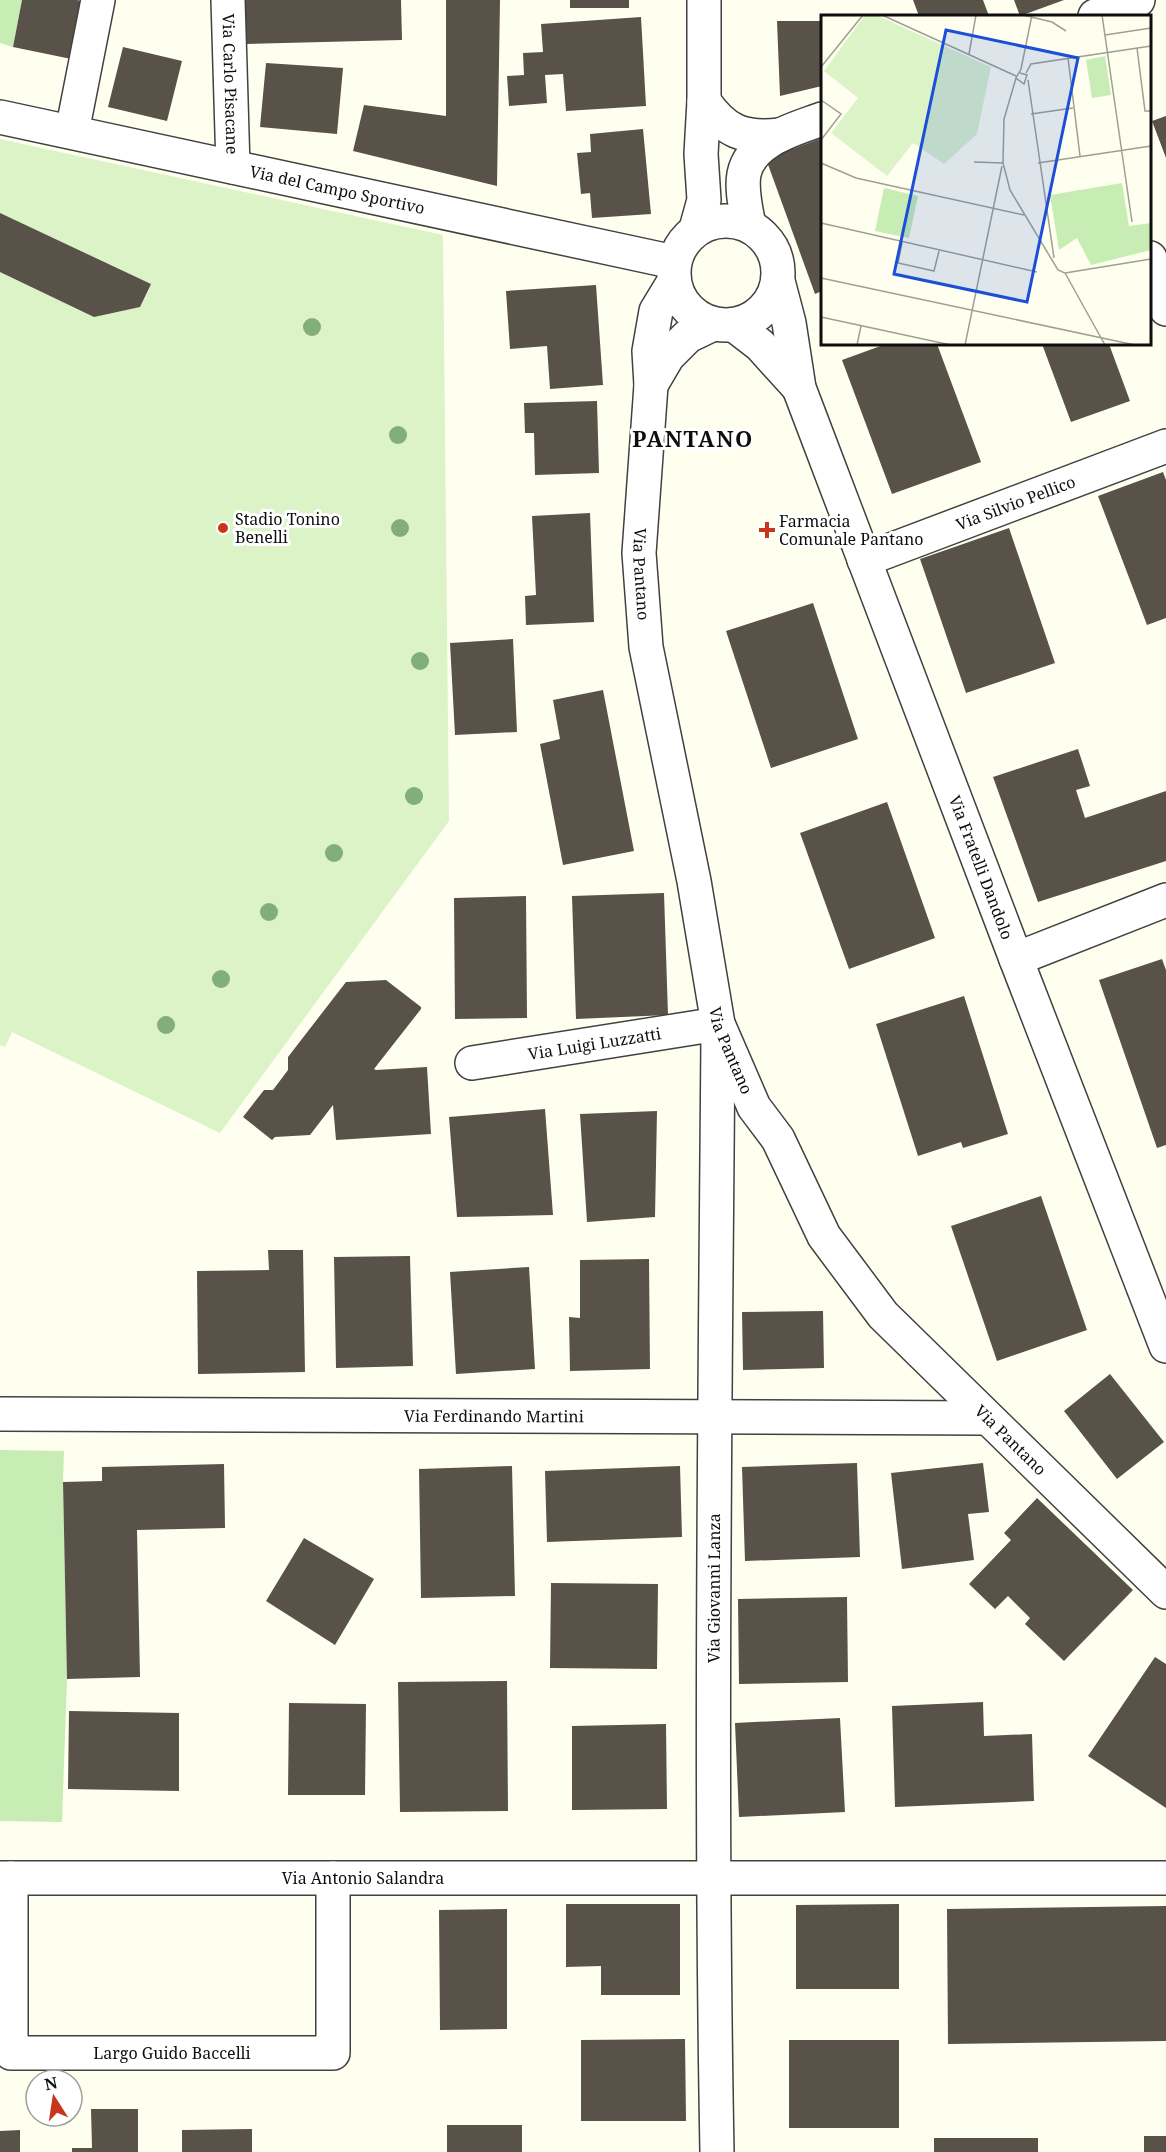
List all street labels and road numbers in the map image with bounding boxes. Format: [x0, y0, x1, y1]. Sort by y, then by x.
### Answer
street label: Via Carlo Pisacane [217, 13, 244, 155]
street label: Via del Campo Sportivo [248, 160, 427, 219]
street label: Via Silvio Pellico [953, 470, 1078, 535]
street label: Via Pantano [628, 527, 655, 621]
street label: Via Fratelli Dandolo [944, 792, 1019, 943]
street label: Via Pantano [704, 1005, 758, 1097]
street label: Via Luigi Luzzatti [526, 1022, 662, 1065]
street label: Via Pantano [970, 1400, 1051, 1480]
street label: Via Ferdinando Martini [404, 1405, 584, 1427]
street label: Via Giovanni Lanza [703, 1513, 725, 1663]
street label: Via Antonio Salandra [282, 1867, 444, 1889]
street label: Largo Guido Baccelli [93, 2042, 251, 2064]

